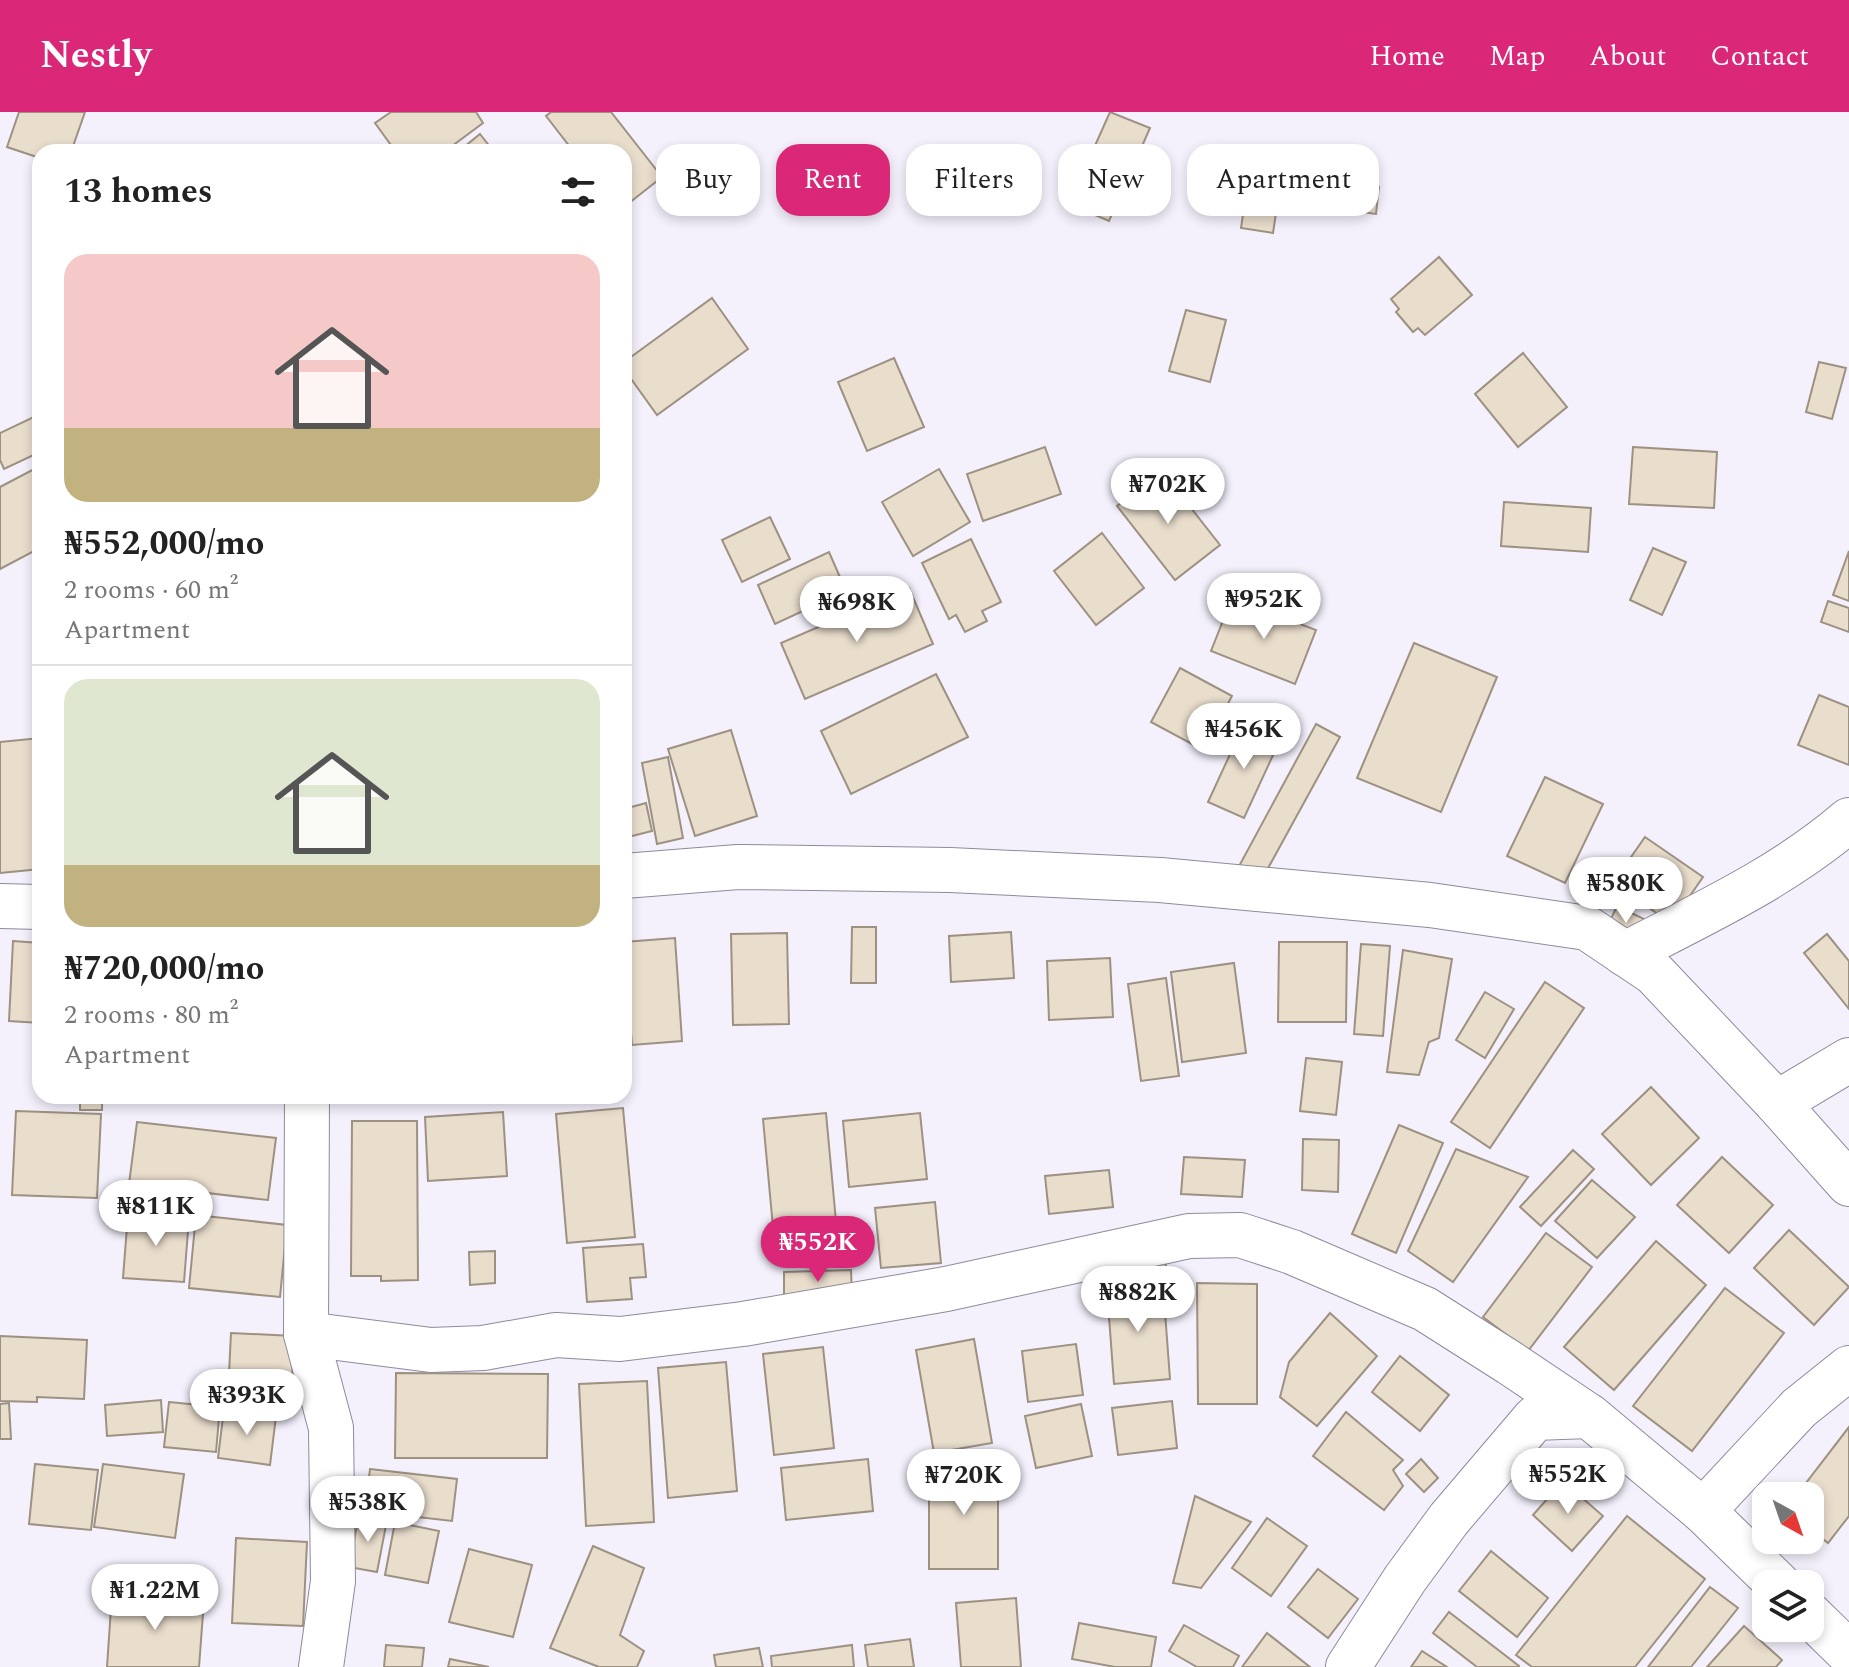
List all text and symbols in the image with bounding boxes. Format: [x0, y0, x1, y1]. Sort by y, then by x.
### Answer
text: Nestly [40, 27, 151, 85]
text: Home [1369, 35, 1445, 78]
text: Map [1489, 35, 1545, 78]
text: About [1589, 35, 1666, 78]
text: Contact [1710, 35, 1809, 78]
chip: Buy [656, 144, 760, 216]
chip: Rent [776, 144, 890, 216]
chip: Filters [906, 144, 1042, 216]
chip: New [1058, 144, 1171, 216]
chip: Apartment [1187, 144, 1379, 216]
text: 13 homes [64, 166, 213, 218]
icon: filters [556, 170, 600, 214]
icon: home [260, 306, 404, 450]
pin: ₦702K [1112, 458, 1224, 526]
text: ₦702K [1129, 464, 1207, 504]
text: ₦552,000/mo [64, 518, 264, 570]
text: 2 rooms · 60 m² [64, 570, 238, 610]
pin: ₦952K [1208, 573, 1320, 641]
pin: ₦698K [801, 576, 913, 644]
text: ₦952K [1225, 579, 1303, 619]
text: ₦698K [818, 582, 896, 622]
text: Apartment [64, 610, 190, 650]
pin: ₦456K [1188, 703, 1300, 771]
text: ₦456K [1205, 709, 1283, 749]
icon: home [260, 731, 404, 875]
pin: ₦580K [1570, 857, 1682, 925]
text: ₦580K [1587, 863, 1665, 903]
text: ₦720,000/mo [64, 943, 264, 995]
text: 2 rooms · 80 m² [64, 995, 238, 1035]
text: Apartment [64, 1035, 190, 1075]
pin: ₦811K [100, 1180, 212, 1248]
text: ₦811K [117, 1186, 195, 1226]
pin: ₦552K [762, 1216, 874, 1284]
text: ₦552K [779, 1222, 857, 1262]
pin: ₦882K [1082, 1266, 1194, 1334]
text: ₦882K [1099, 1272, 1177, 1312]
pin: ₦393K [191, 1369, 303, 1437]
text: ₦393K [208, 1375, 286, 1415]
pin: ₦552K [1512, 1448, 1624, 1516]
pin: ₦720K [908, 1449, 1020, 1517]
text: ₦552K [1529, 1454, 1607, 1494]
text: ₦720K [925, 1455, 1003, 1495]
pin: ₦538K [312, 1476, 424, 1544]
text: ₦538K [329, 1482, 407, 1522]
north arrow [1752, 1482, 1824, 1554]
map controls [1752, 1482, 1824, 1642]
pin: ₦1.22M [90, 1564, 220, 1632]
text: ₦1.22M [109, 1570, 201, 1610]
button: layers [1752, 1570, 1824, 1642]

